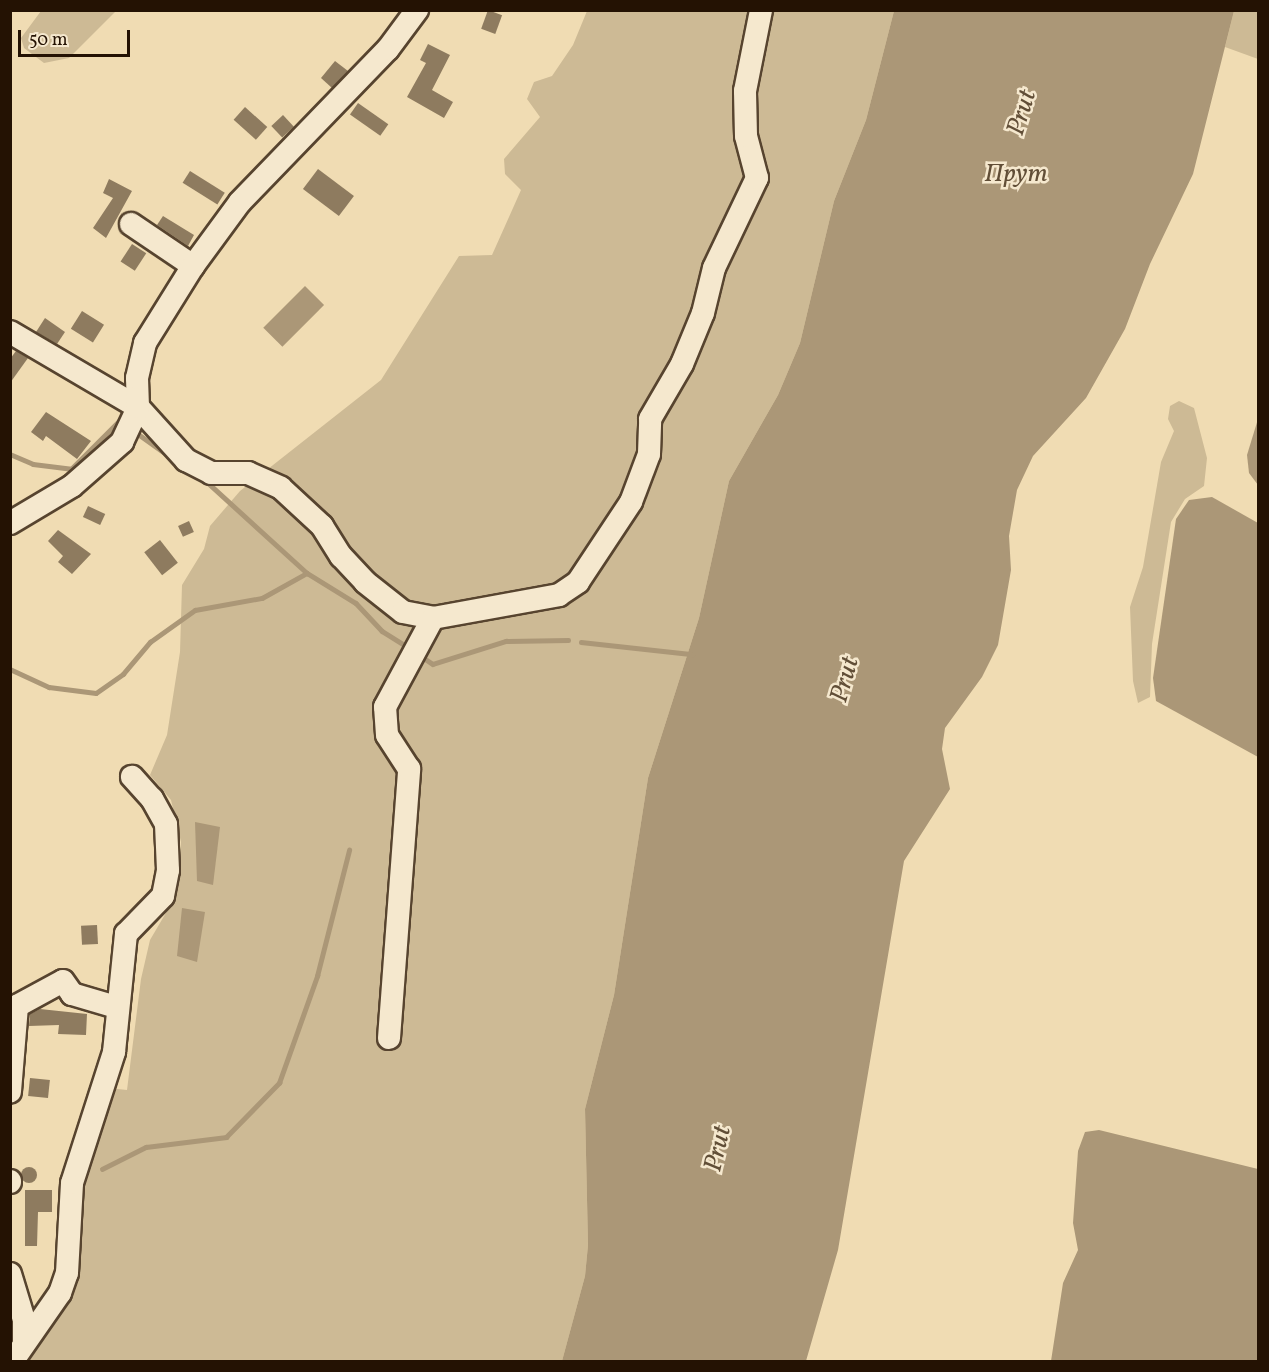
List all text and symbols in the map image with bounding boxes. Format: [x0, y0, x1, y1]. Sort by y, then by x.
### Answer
scale bar [21, 18, 134, 56]
text: 50 m [29, 28, 68, 53]
water label: Prut [1001, 86, 1045, 140]
water label: Прут [984, 159, 1048, 191]
water label: Prut [825, 654, 867, 706]
water label: Prut [699, 1123, 739, 1175]

